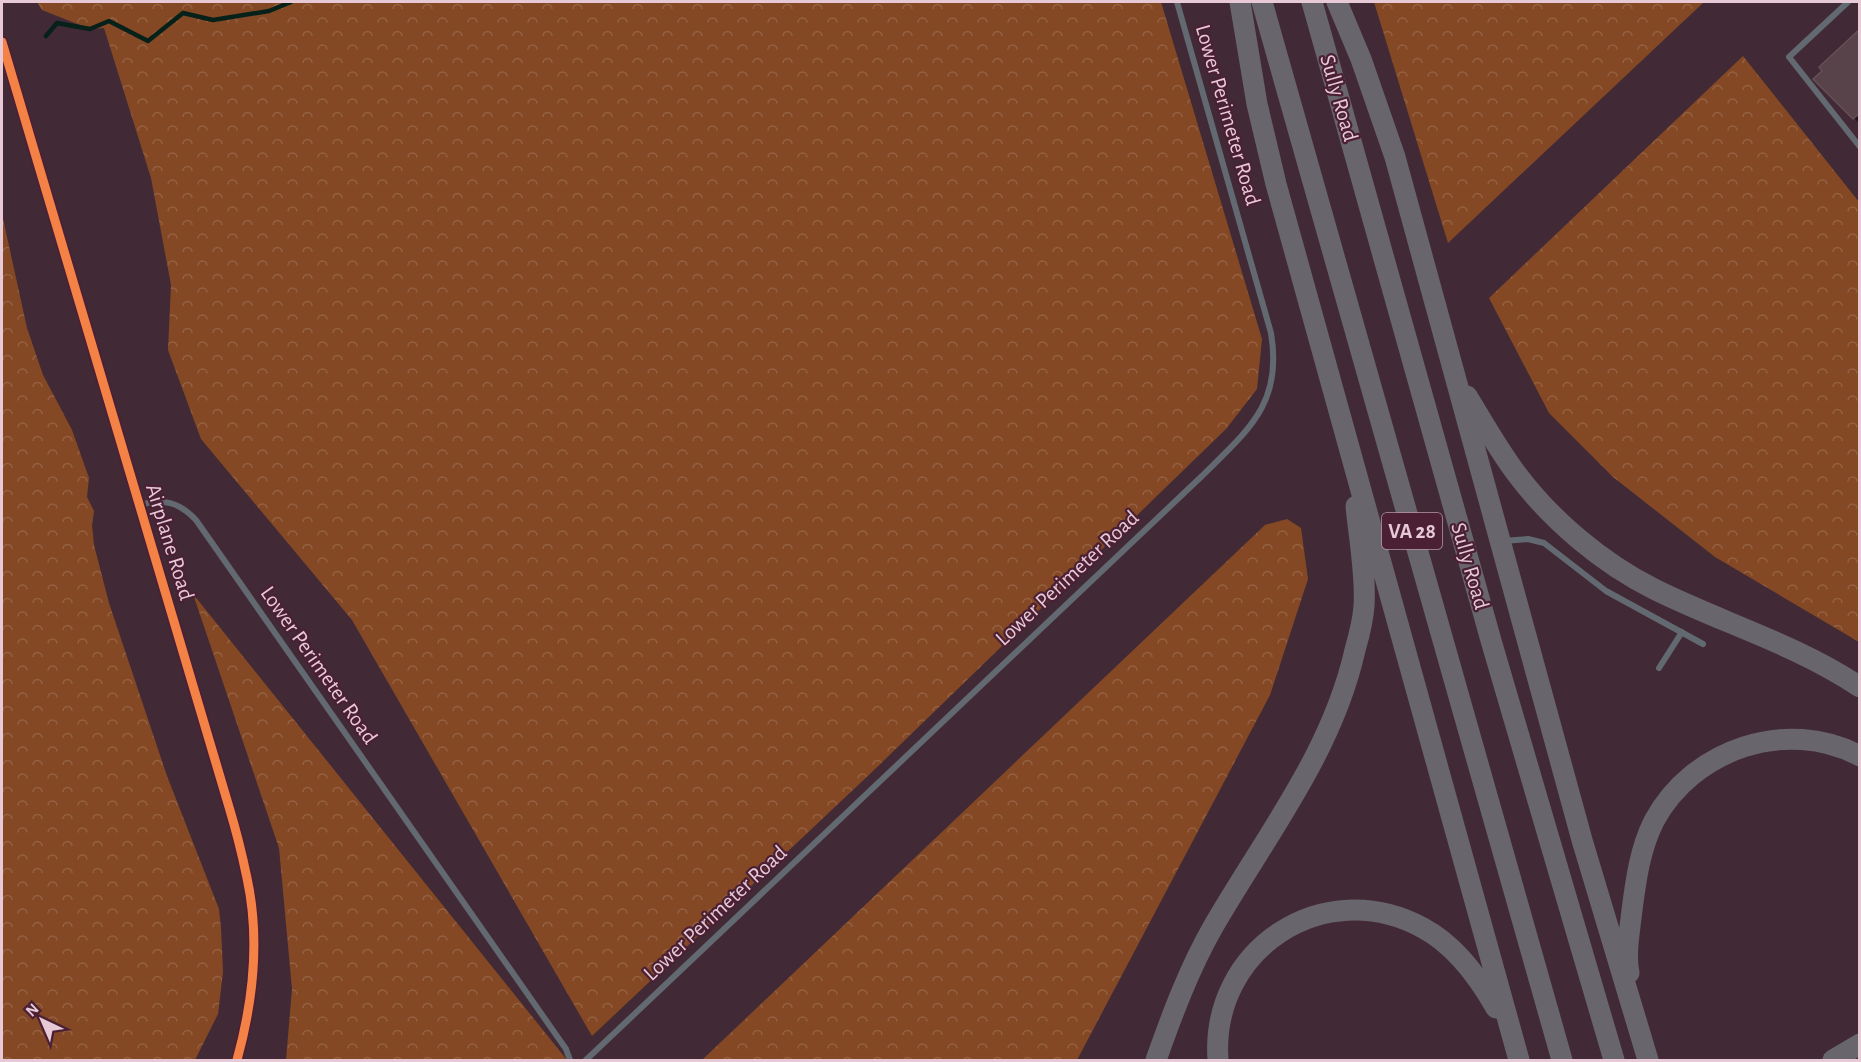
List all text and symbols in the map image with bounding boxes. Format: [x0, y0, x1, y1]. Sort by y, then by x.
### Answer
street label: Lower Perimeter Road [1192, 22, 1264, 208]
street label: Sully Road [1316, 52, 1362, 144]
street label: Airplane Road [142, 481, 198, 603]
street label: Lower Perimeter Road [991, 506, 1143, 650]
road number: VA 28 [1382, 513, 1442, 549]
street label: Sully Road [1447, 520, 1493, 612]
street label: Lower Perimeter Road [256, 582, 382, 748]
street label: Lower Perimeter Road [639, 841, 791, 985]
north arrow [12, 990, 72, 1050]
text: N [23, 1000, 42, 1020]

